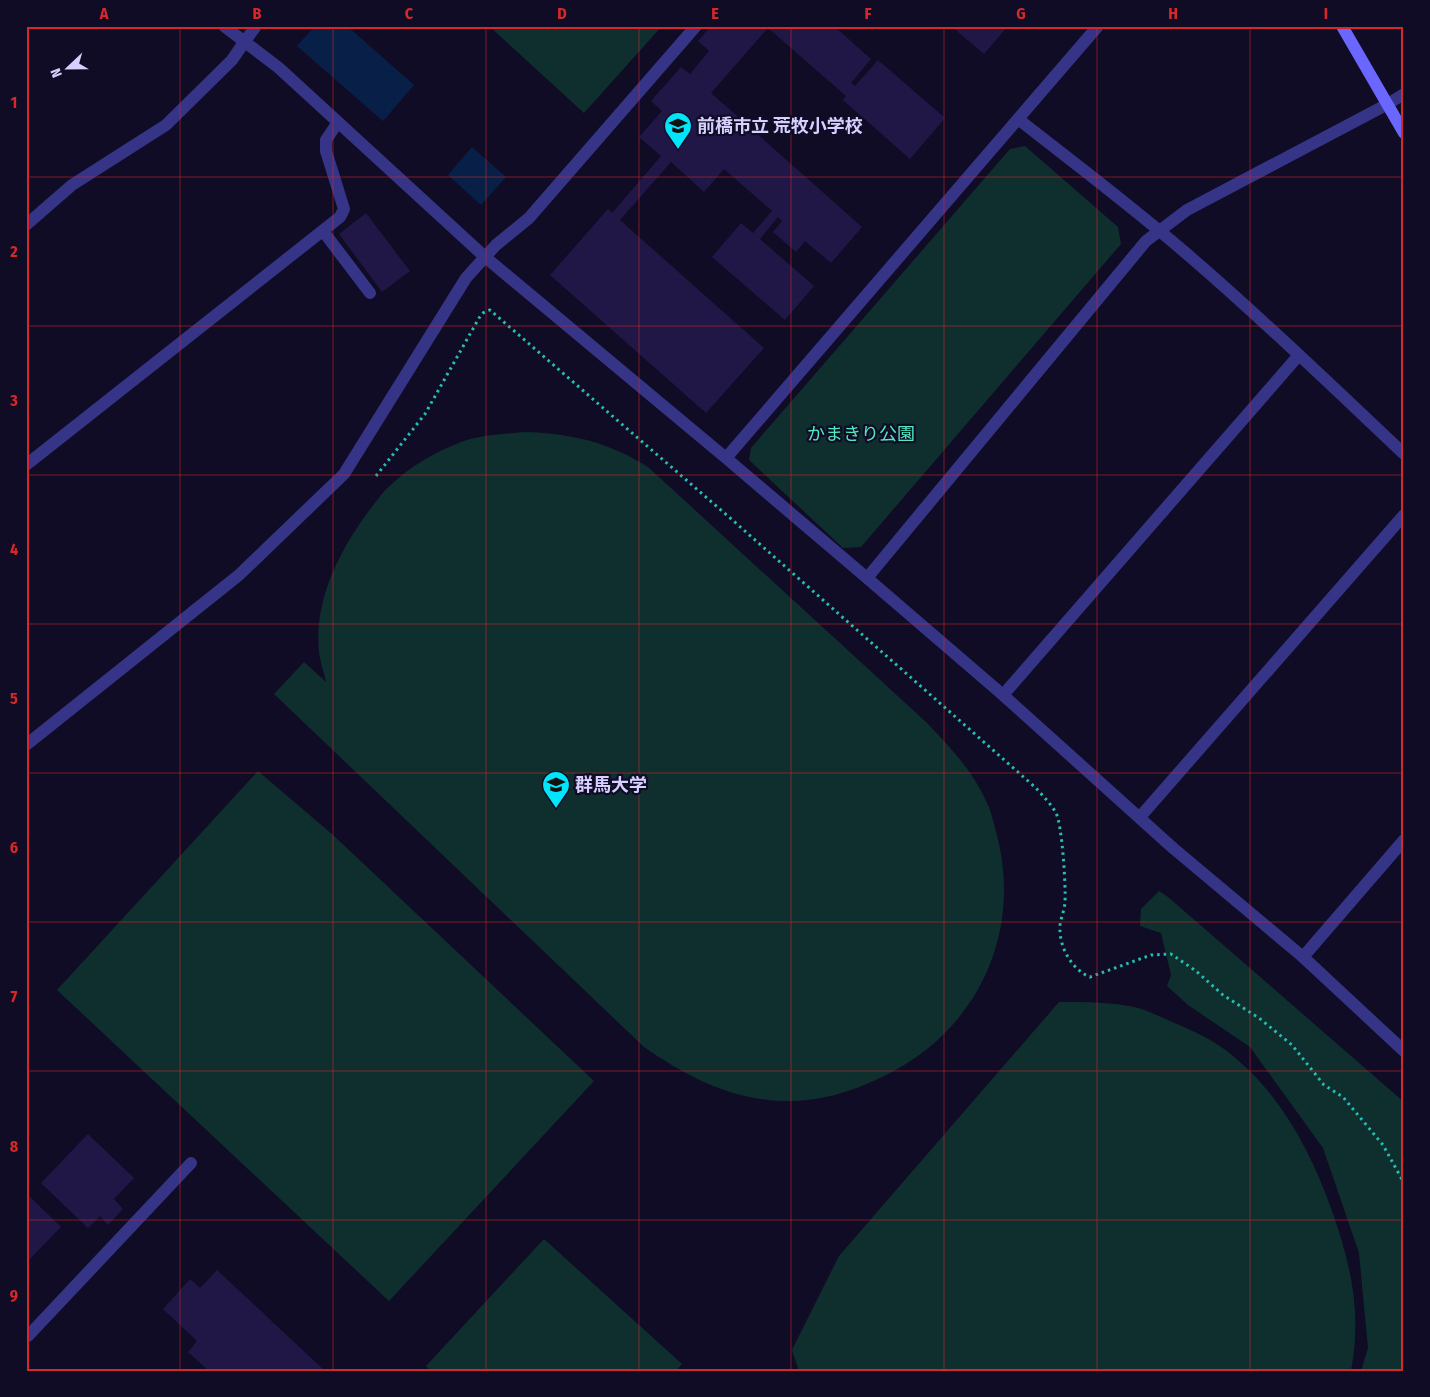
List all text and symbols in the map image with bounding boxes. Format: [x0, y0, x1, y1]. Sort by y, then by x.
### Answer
text: A [99, 4, 109, 23]
text: B [253, 4, 262, 23]
text: C [405, 4, 414, 23]
text: D [557, 4, 567, 23]
text: E [711, 4, 719, 23]
text: F [864, 4, 872, 23]
text: G [1016, 4, 1026, 23]
text: H [1168, 4, 1178, 23]
text: I [1324, 4, 1328, 23]
north arrow [42, 42, 92, 92]
text: N [47, 66, 66, 80]
text: 1 [11, 93, 17, 112]
school or university icon: 前橋市立 荒牧小学校 [663, 111, 693, 150]
place label: 前橋市立 荒牧小学校 [697, 115, 863, 137]
text: 2 [9, 242, 18, 261]
text: 3 [9, 391, 18, 410]
park label: かまきり公園 [807, 423, 915, 445]
text: 4 [10, 540, 18, 559]
text: 5 [10, 689, 18, 708]
school or university icon: 群馬大学 [541, 770, 571, 809]
place label: 群馬大学 [575, 774, 647, 796]
text: 6 [10, 838, 18, 857]
text: 7 [11, 987, 18, 1006]
text: 8 [10, 1137, 19, 1156]
text: 9 [10, 1286, 18, 1305]

